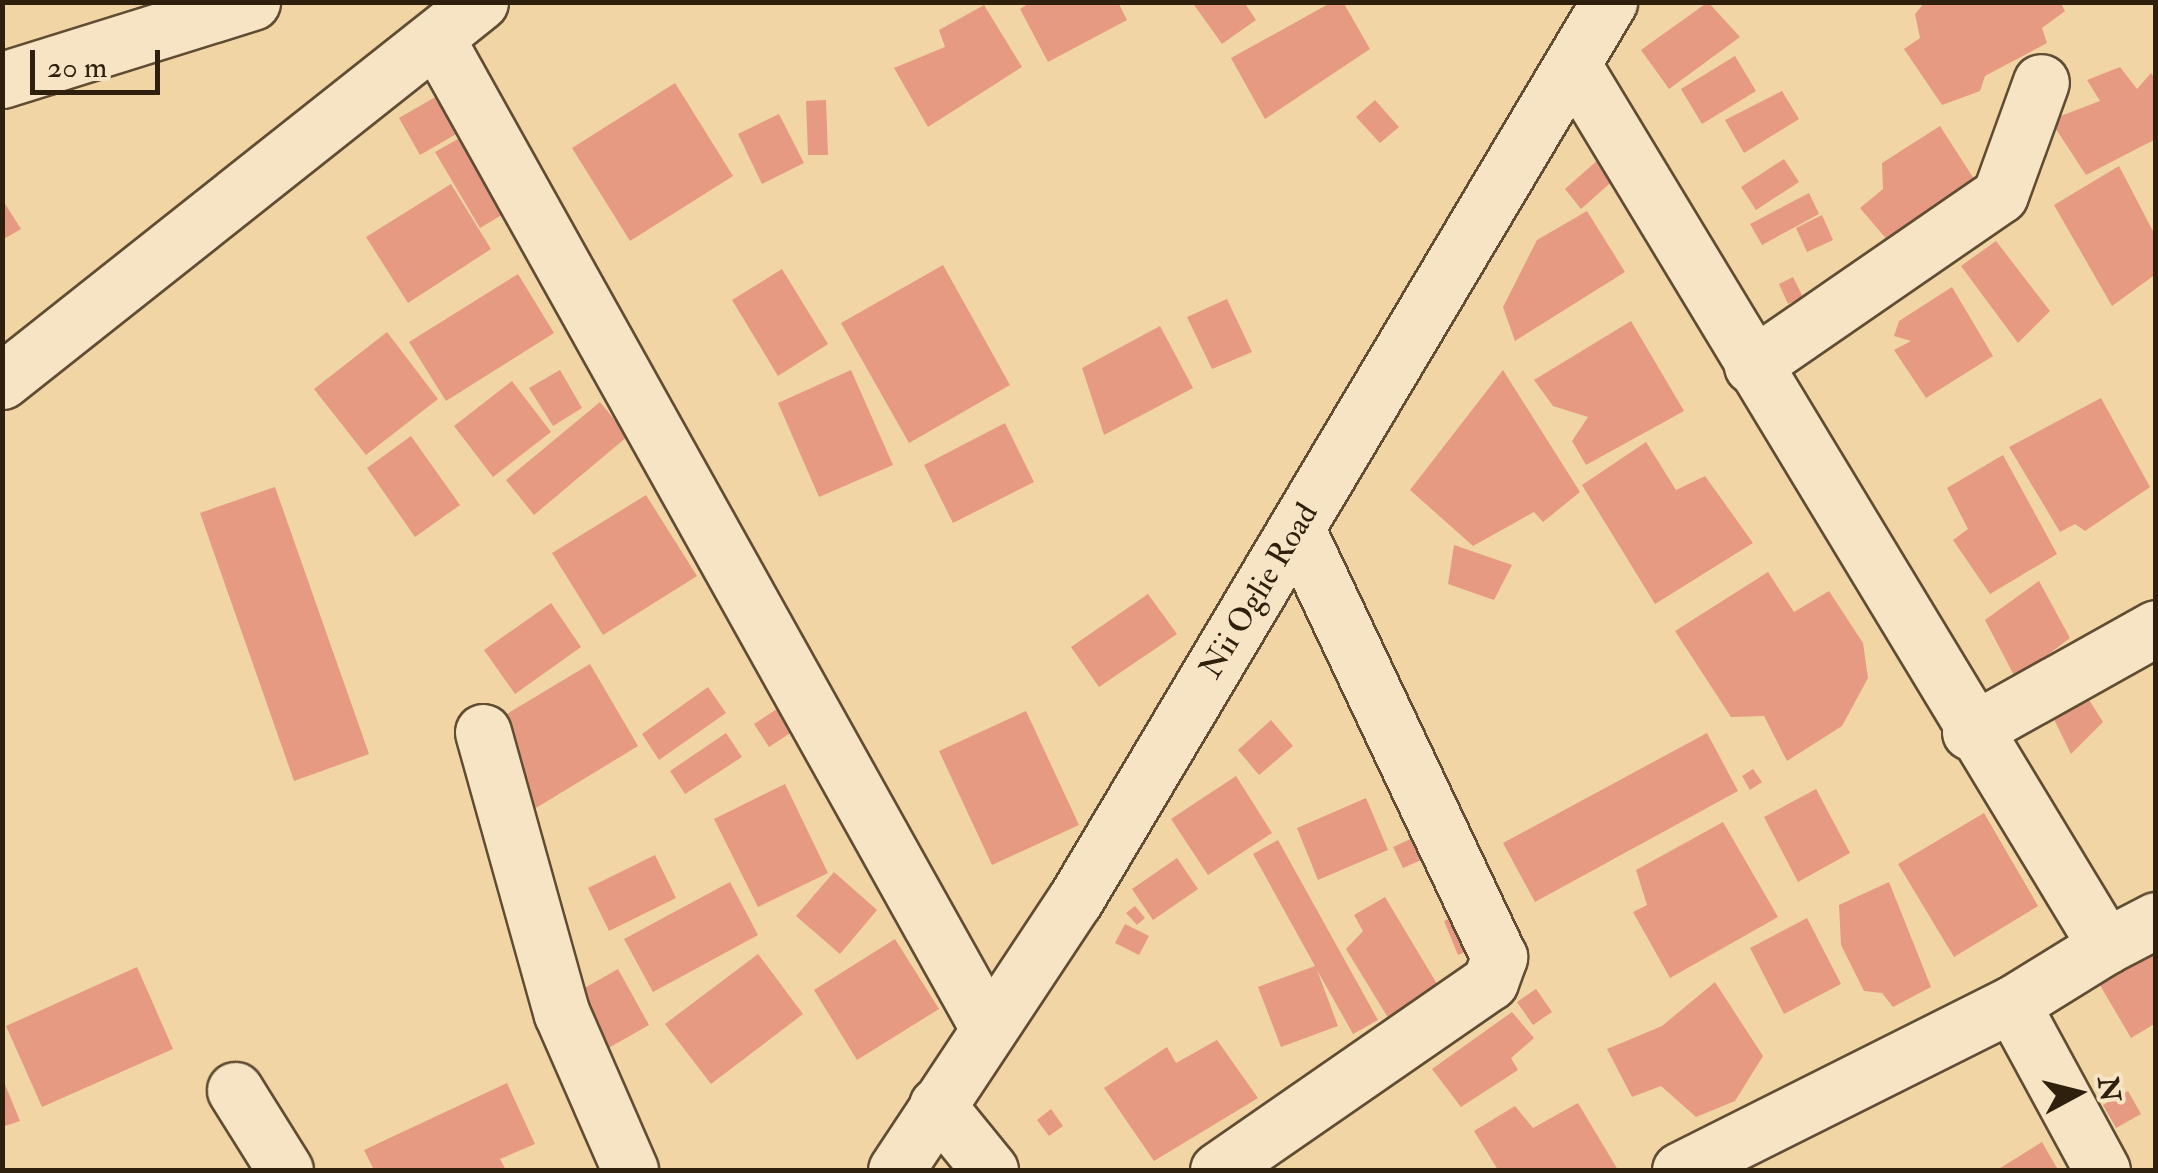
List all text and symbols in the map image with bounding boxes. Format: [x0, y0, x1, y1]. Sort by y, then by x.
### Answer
scale bar [35, 30, 165, 92]
text: 20 m [47, 49, 107, 86]
street label: Nii Oglie Road [1192, 496, 1326, 686]
north arrow [2028, 1043, 2128, 1143]
text: N [2089, 1075, 2127, 1104]

